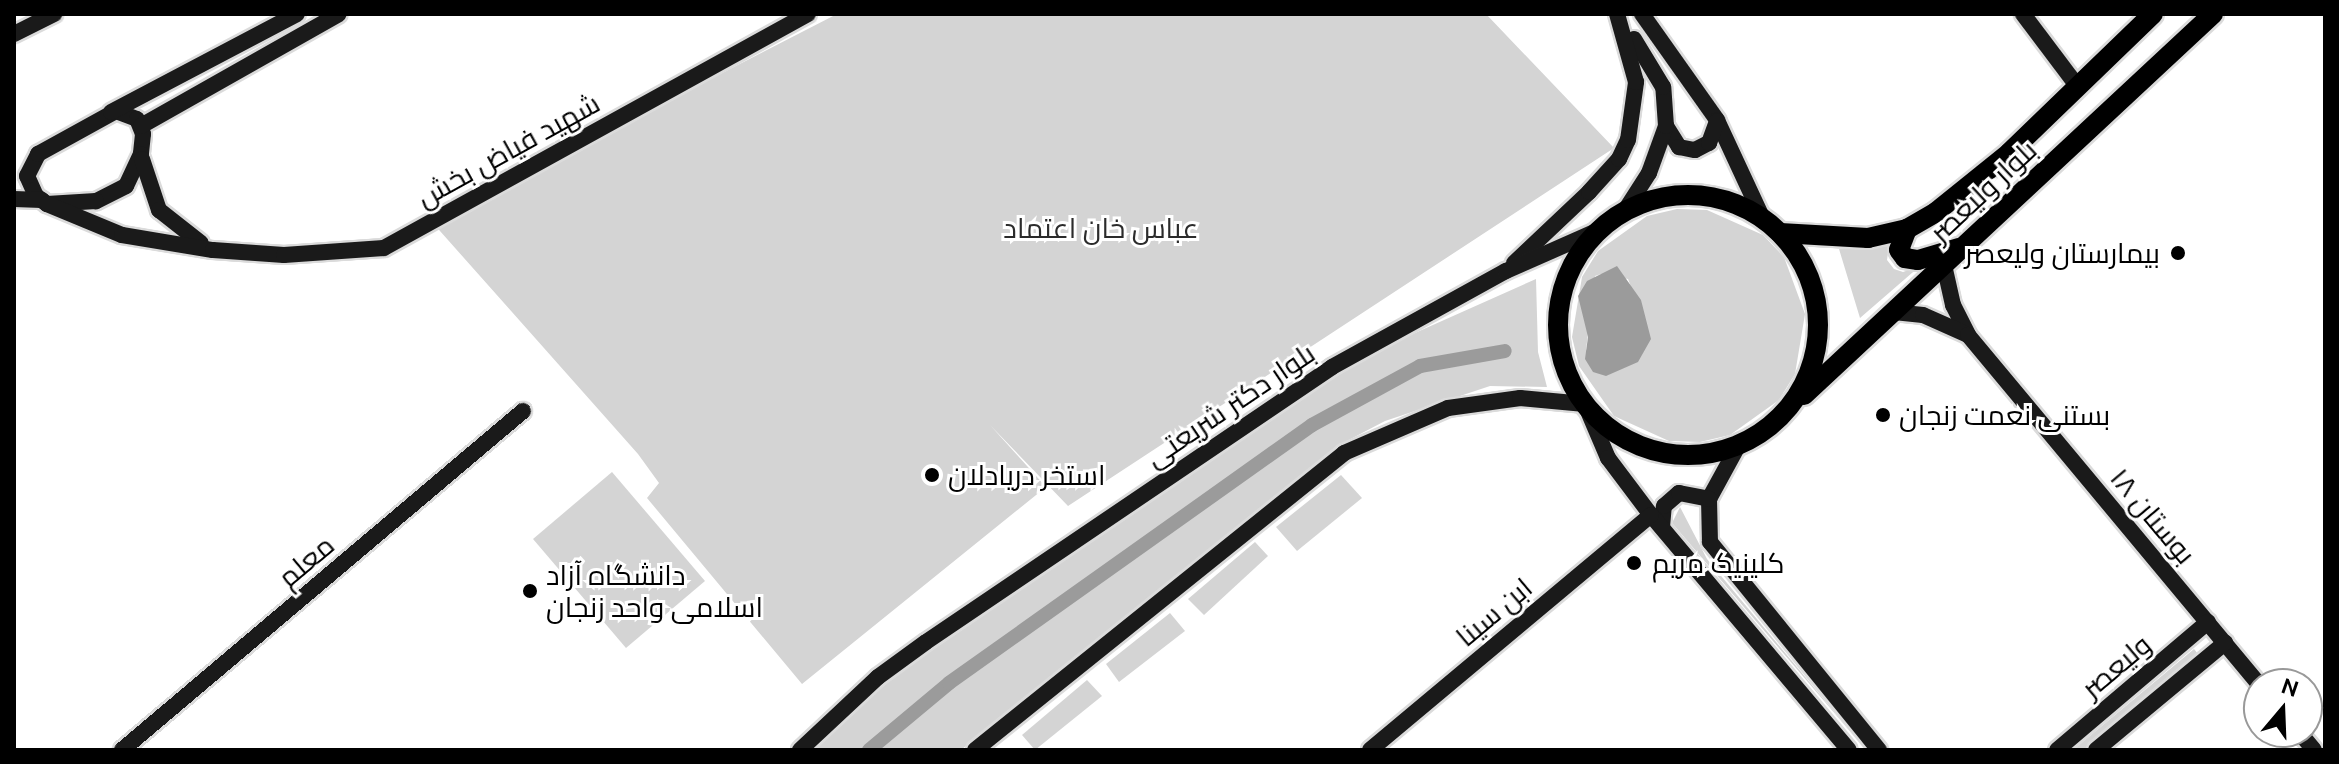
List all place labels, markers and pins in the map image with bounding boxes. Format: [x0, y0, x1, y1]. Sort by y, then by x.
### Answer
place label: بیمارستان ولیعصر [1965, 236, 2160, 270]
marker: بیمارستان ولیعصر [2167, 242, 2189, 264]
place label: بستنی نعمت زنجان [1899, 398, 2110, 432]
marker: بستنی نعمت زنجان [1874, 406, 1892, 424]
place label: استخر دریادلان [948, 458, 1105, 492]
marker: استخر دریادلان [923, 466, 941, 484]
place label: کلینیک مریم [1652, 546, 1784, 580]
marker: کلینیک مریم [1623, 552, 1645, 574]
place label: دانشگاه آزاد اسلامی واحد زنجان [546, 558, 763, 624]
marker: دانشگاه آزاد اسلامی واحد زنجان [521, 582, 539, 600]

